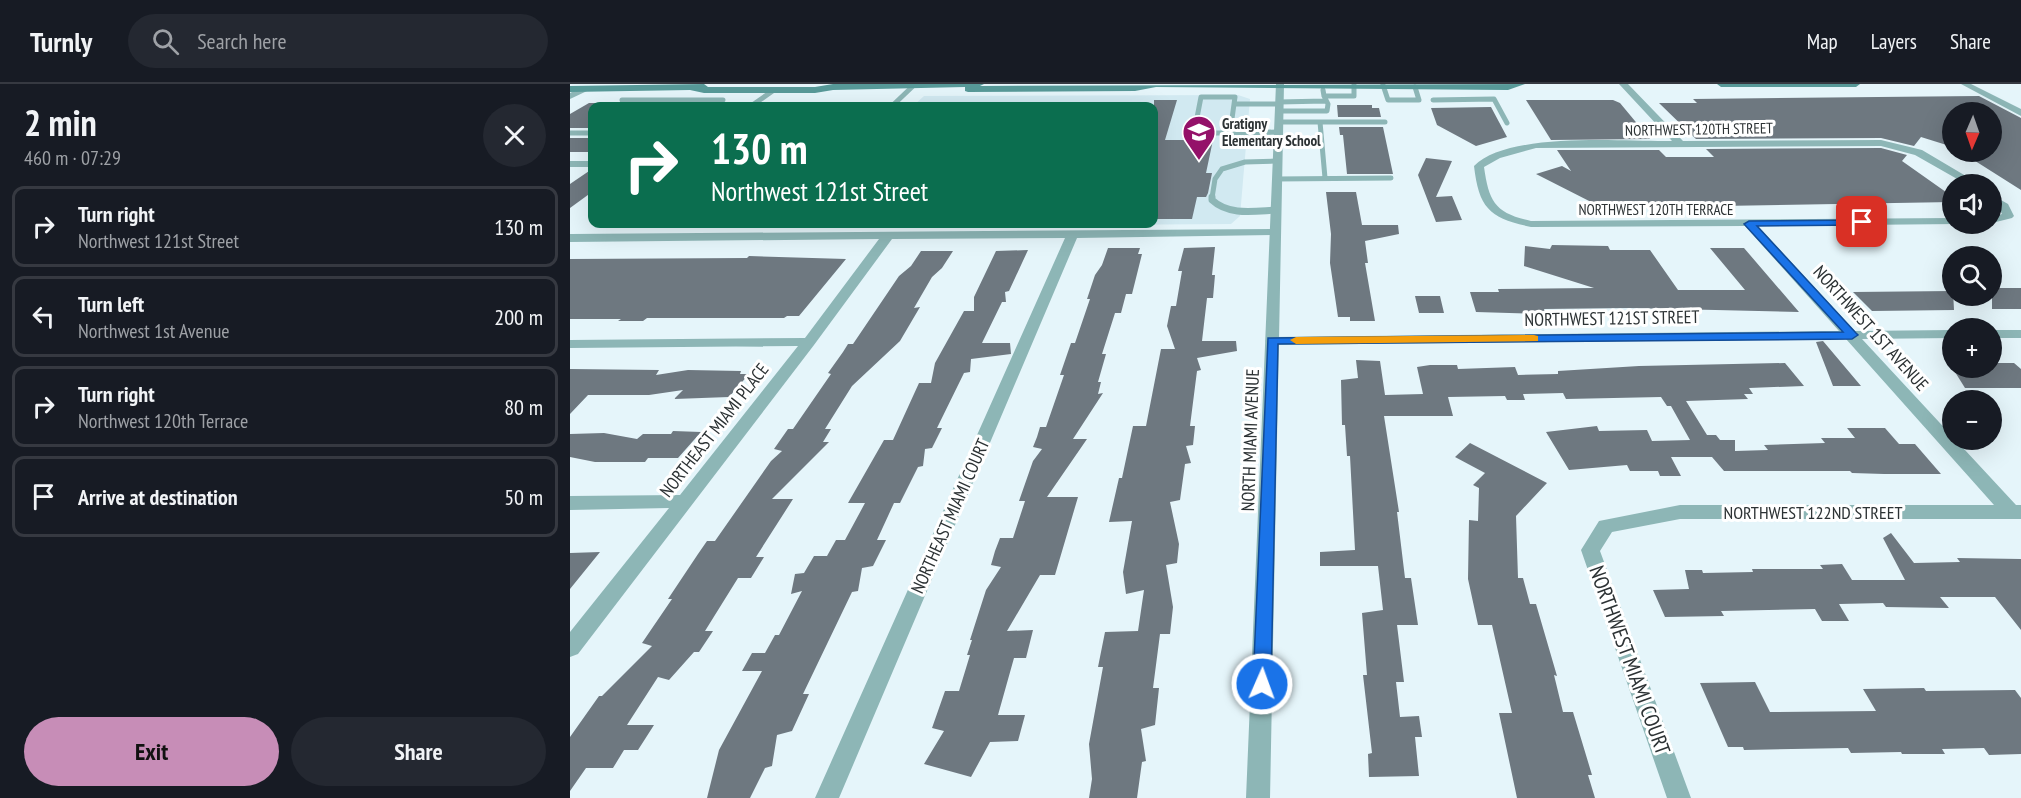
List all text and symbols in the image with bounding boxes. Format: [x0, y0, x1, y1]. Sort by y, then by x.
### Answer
search box [128, 14, 548, 68]
text: Turnly [30, 23, 92, 60]
icon: search [149, 25, 182, 58]
text: Search here [197, 27, 287, 55]
text: Map [1807, 28, 1838, 55]
text: Layers [1871, 28, 1917, 55]
text: Share [1950, 28, 1991, 55]
text: 2 min [24, 99, 97, 146]
north arrow [1942, 102, 2002, 162]
map controls [1942, 102, 2002, 450]
button: close [483, 104, 546, 167]
school or university icon: Gratigny Elementary School [1181, 114, 1217, 161]
place label: Gratigny Elementary School [1222, 114, 1321, 150]
street label: NORTHWEST 120TH STREET [1625, 118, 1773, 140]
text: 130 m [711, 121, 808, 176]
icon: right [612, 126, 690, 204]
text: 460 m · 07:29 [24, 145, 121, 171]
text: Northwest 121st Street [711, 174, 928, 208]
button: sound [1942, 174, 2002, 234]
pin [1836, 196, 1887, 247]
text: Turn right [78, 200, 155, 228]
street label: NORTHWEST 120TH TERRACE [1579, 200, 1733, 219]
icon: arrive [1845, 205, 1878, 238]
icon: right [27, 210, 60, 243]
text: 130 m [494, 213, 543, 241]
text: Northwest 121st Street [78, 228, 239, 254]
button: search [1942, 246, 2002, 306]
street label: NORTHWEST 1ST AVENUE [1809, 260, 1933, 396]
text: Turn left [78, 290, 144, 318]
icon: left [27, 300, 60, 333]
text: 200 m [494, 303, 543, 331]
street label: NORTHWEST 121ST STREET [1524, 305, 1700, 331]
text: Northwest 1st Avenue [78, 318, 230, 344]
button: + [1942, 318, 2002, 378]
street label: NORTHEAST MIAMI PLACE [655, 358, 773, 502]
street label: NORTH MIAMI AVENUE [1236, 368, 1264, 512]
text: Turn right [78, 380, 155, 408]
icon: right [27, 390, 60, 423]
button: − [1942, 390, 2002, 450]
text: 80 m [504, 393, 543, 421]
text: Northwest 120th Terrace [78, 408, 248, 434]
street label: NORTHEAST MIAMI COURT [906, 435, 994, 597]
icon: arrive [27, 480, 60, 513]
text: Arrive at destination [78, 483, 238, 511]
text: 50 m [504, 483, 543, 511]
street label: NORTHWEST 122ND STREET [1724, 501, 1903, 524]
street label: NORTHWEST MIAMI COURT [1583, 562, 1677, 759]
position arrow [1230, 652, 1294, 716]
button: Exit [24, 717, 279, 786]
button: Share [291, 717, 546, 786]

